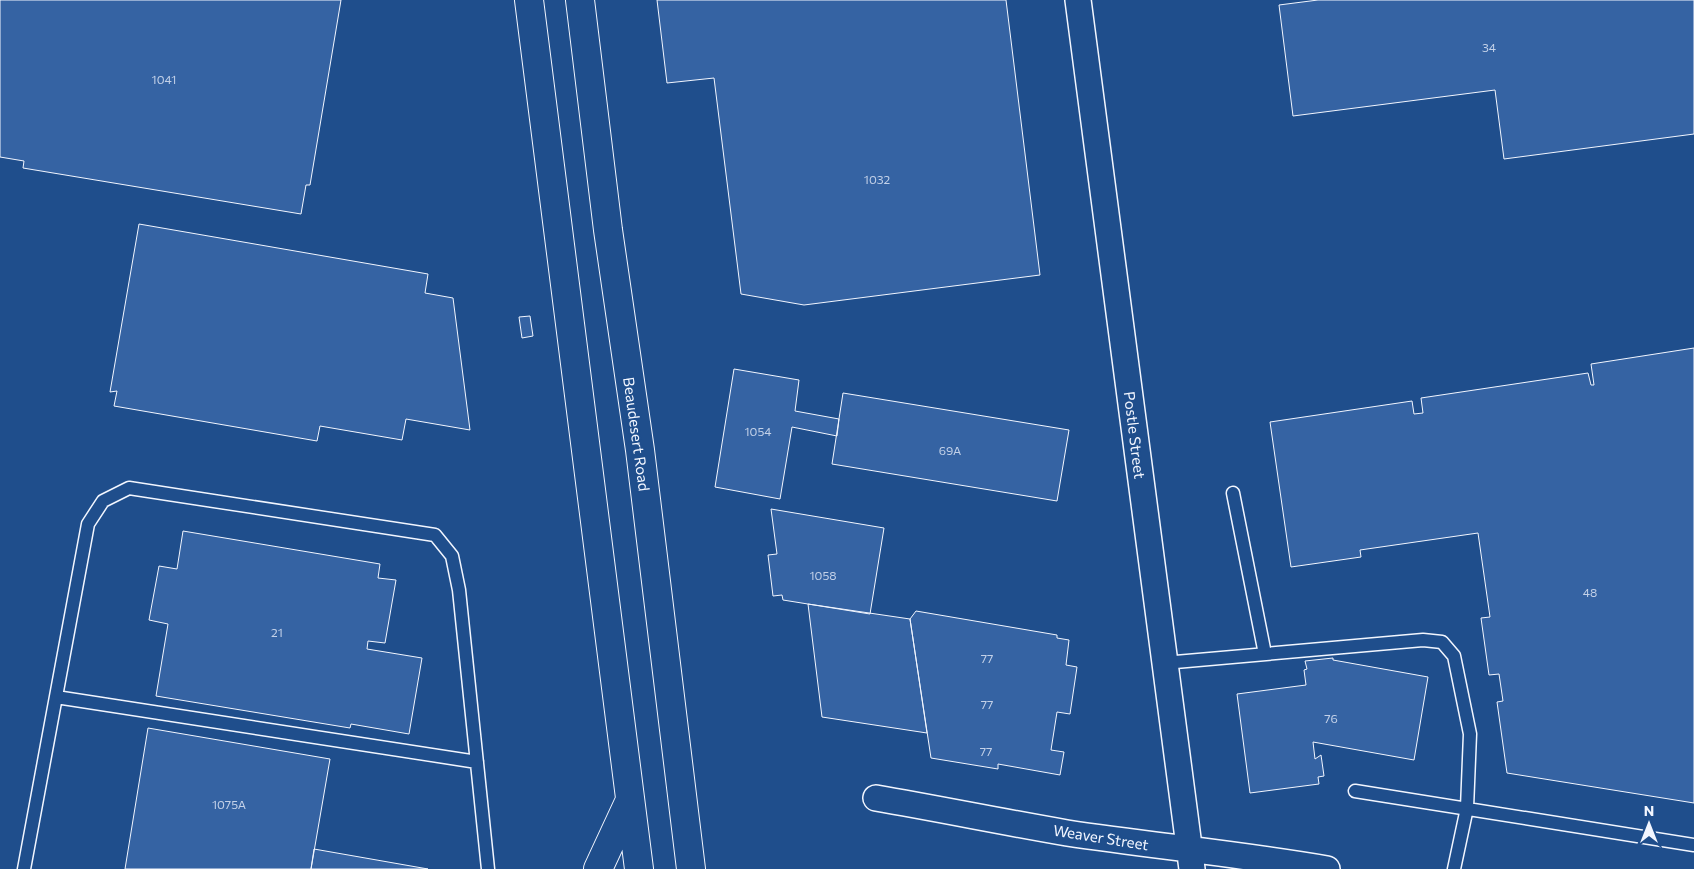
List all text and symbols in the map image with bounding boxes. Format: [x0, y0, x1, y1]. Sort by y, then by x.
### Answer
house number: 34 [1482, 40, 1496, 54]
house number: 1041 [152, 72, 176, 86]
house number: 1032 [864, 172, 891, 186]
street label: Beaudesert Road [620, 376, 654, 492]
street label: Postle Street [1121, 390, 1149, 480]
house number: 1054 [744, 424, 772, 438]
house number: 69A [939, 443, 961, 457]
house number: 1058 [809, 568, 837, 582]
house number: 48 [1583, 585, 1597, 599]
house number: 21 [271, 625, 283, 639]
house number: 77 [981, 651, 993, 665]
house number: 77 [981, 697, 993, 711]
house number: 76 [1324, 711, 1338, 725]
house number: 77 [980, 744, 992, 758]
house number: 1075A [212, 797, 246, 811]
north arrow [1624, 799, 1674, 849]
text: N [1644, 802, 1654, 819]
street label: Weaver Street [1052, 821, 1150, 853]

